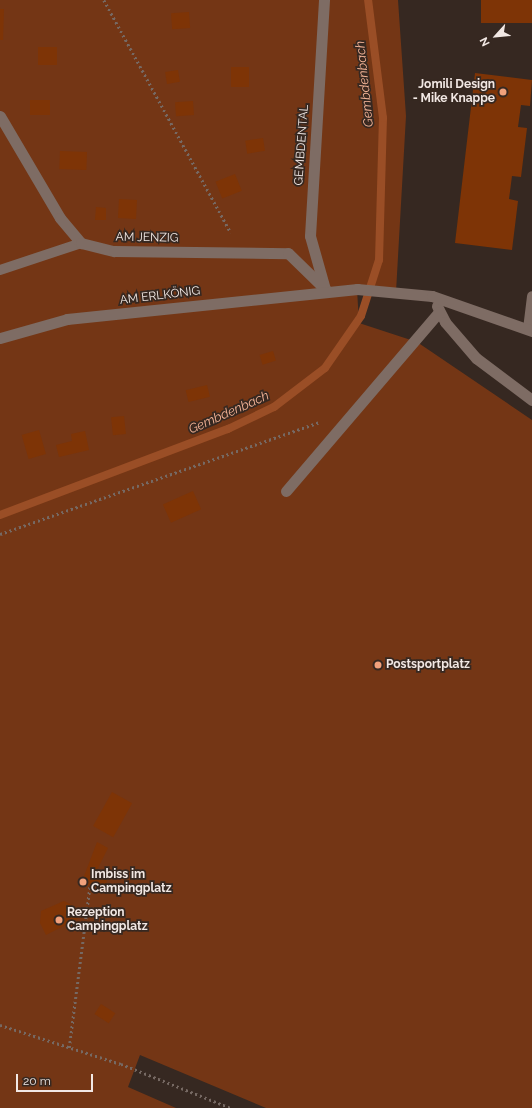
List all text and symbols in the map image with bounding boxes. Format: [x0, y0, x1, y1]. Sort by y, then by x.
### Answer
north arrow [476, 16, 516, 56]
text: N [477, 35, 493, 48]
water label: Gembdenbach [353, 40, 377, 128]
place label: Jomili Design - Mike Knappe [413, 78, 495, 106]
marker: Jomili Design - Mike Knappe [498, 87, 508, 97]
street label: GEMBDENTAL [292, 104, 312, 186]
street label: AM JENZIG [115, 230, 179, 246]
street label: AM ERLKÖNIG [119, 284, 201, 308]
water label: Gembdenbach [186, 388, 272, 438]
place label: Postsportplatz [386, 658, 470, 672]
marker: Postsportplatz [373, 660, 383, 670]
place label: Imbiss im Campingplatz [91, 868, 172, 896]
marker: Imbiss im Campingplatz [78, 877, 88, 887]
place label: Rezeption Campingplatz [67, 906, 148, 934]
marker: Rezeption Campingplatz [54, 915, 64, 925]
scale bar [18, 1066, 95, 1092]
text: 20 m [23, 1074, 51, 1088]

